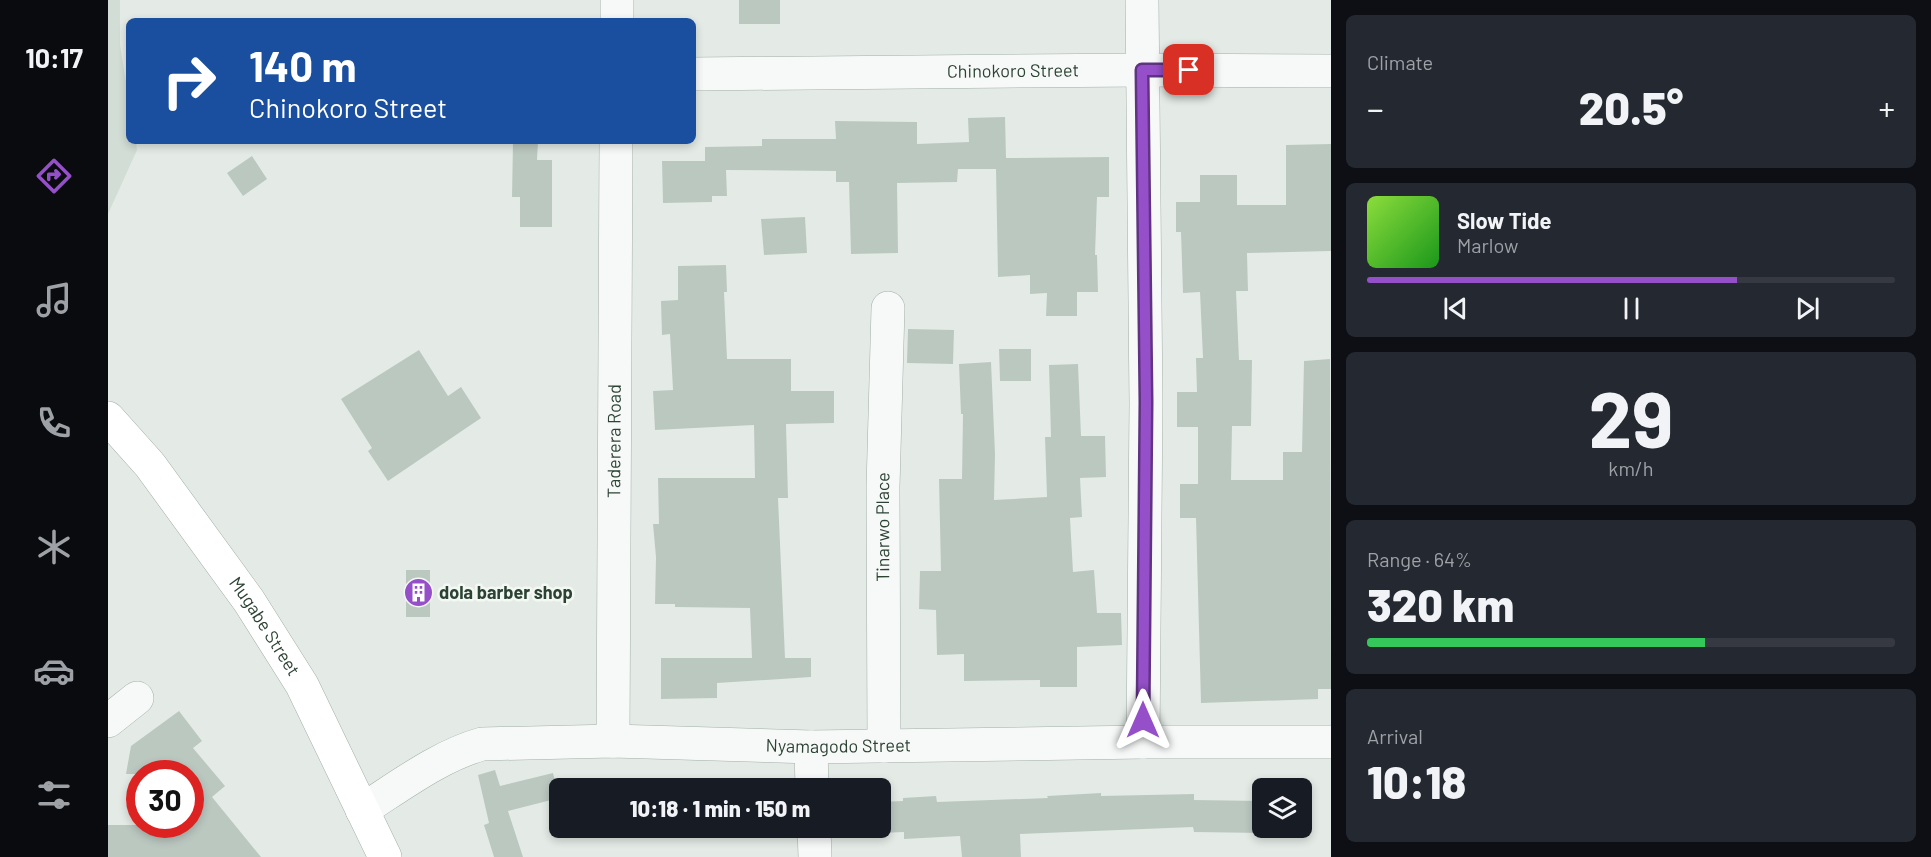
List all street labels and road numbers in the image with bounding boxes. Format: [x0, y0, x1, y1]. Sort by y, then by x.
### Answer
street label: Chinokoro Street [947, 59, 1079, 82]
street label: Taderera Road [602, 384, 625, 498]
street label: Tinarwo Place [871, 472, 893, 582]
street label: Mugabe Street [225, 572, 305, 679]
street label: Nyamagodo Street [765, 733, 911, 757]

